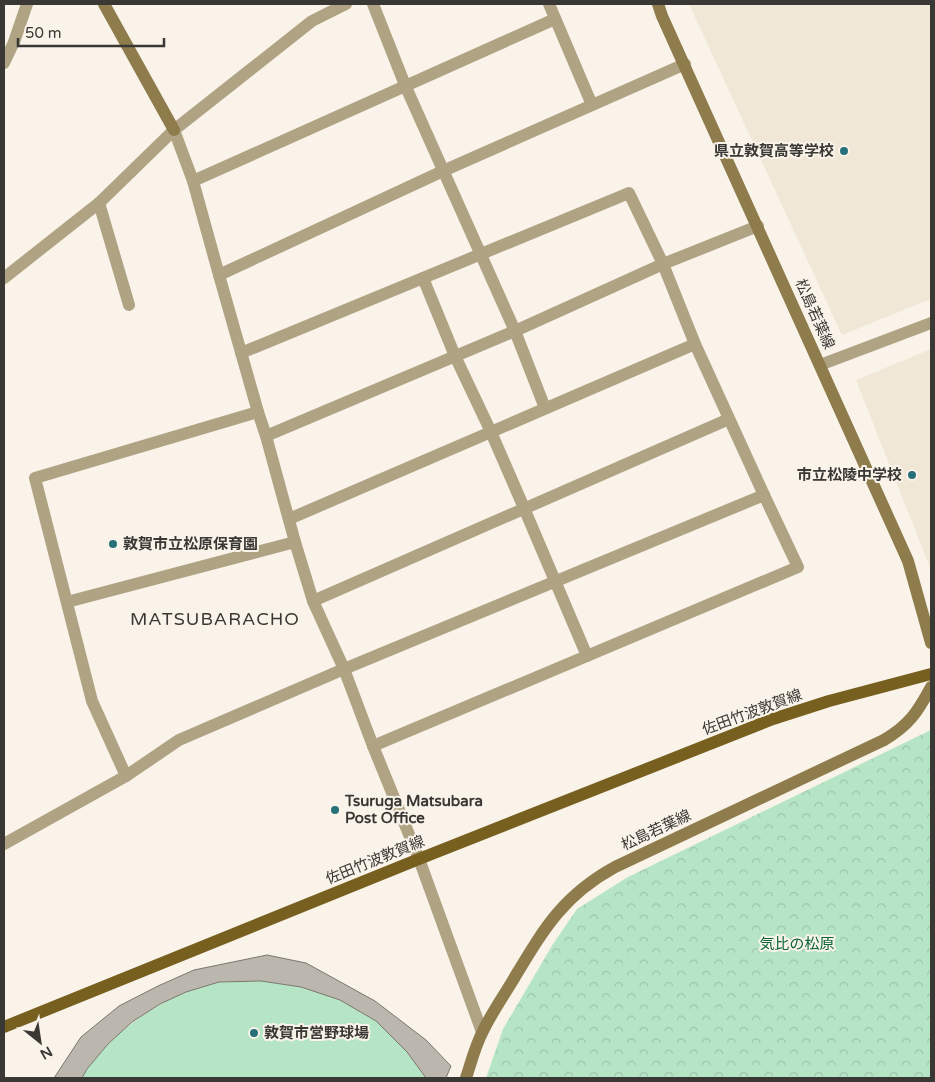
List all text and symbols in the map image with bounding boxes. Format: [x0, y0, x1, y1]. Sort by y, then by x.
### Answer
scale bar [18, 15, 164, 47]
text: 50 m [25, 24, 62, 42]
place label: 県立敦賀高等学校 [714, 142, 834, 160]
marker: 県立敦賀高等学校 [838, 145, 850, 157]
street label: 松島若葉線 [792, 276, 838, 352]
place label: 市立松陵中学校 [797, 466, 902, 484]
marker: 市立松陵中学校 [906, 469, 918, 481]
place label: 敦賀市立松原保育園 [123, 535, 258, 553]
marker: 敦賀市立松原保育園 [107, 538, 119, 550]
district label: MATSUBARACHO [130, 608, 300, 630]
street label: 佐田竹波敦賀線 [700, 686, 804, 738]
place label: Tsuruga Matsubara Post Office [344, 792, 483, 827]
marker: Tsuruga Matsubara Post Office [329, 804, 341, 816]
street label: 松島若葉線 [618, 806, 694, 854]
street label: 佐田竹波敦賀線 [323, 832, 427, 888]
park label: 気比の松原 [759, 935, 835, 953]
north arrow [15, 1017, 65, 1067]
place label: 敦賀市営野球場 [264, 1024, 369, 1042]
marker: 敦賀市営野球場 [248, 1027, 260, 1039]
text: N [37, 1043, 55, 1063]

